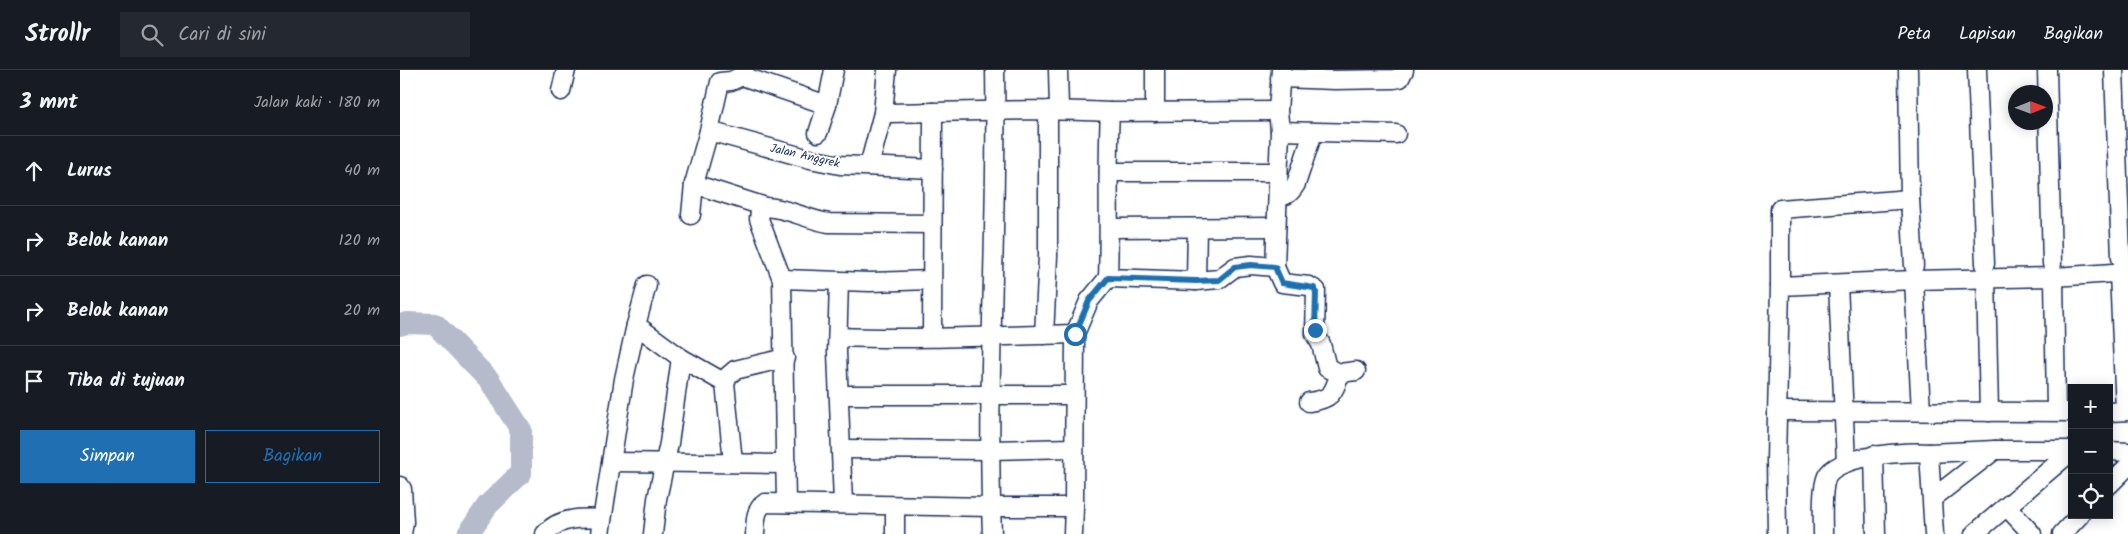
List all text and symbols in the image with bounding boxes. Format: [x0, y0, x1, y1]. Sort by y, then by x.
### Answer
search box [120, 12, 470, 57]
text: Strollr [25, 15, 90, 54]
text: Cari di sini [178, 20, 266, 50]
text: Peta [1898, 20, 1931, 49]
text: Lapisan [1959, 20, 2016, 49]
text: Bagikan [2044, 20, 2103, 49]
icon: search [138, 21, 166, 49]
north arrow [2008, 85, 2053, 130]
text: 3 mnt [20, 86, 78, 119]
text: Jalan kaki · 180 m [254, 90, 380, 115]
street label: Jalan Anggrek [768, 139, 842, 173]
text: Lurus [67, 156, 112, 186]
icon: ahead [20, 157, 48, 185]
text: 40 m [344, 158, 380, 183]
text: Belok kanan [67, 226, 168, 256]
icon: right [20, 227, 48, 255]
text: 120 m [339, 228, 380, 253]
text: Belok kanan [67, 296, 168, 326]
icon: right [20, 297, 48, 325]
text: 20 m [344, 298, 380, 323]
route end [1304, 319, 1327, 342]
route start [1064, 323, 1087, 346]
text: Tiba di tujuan [67, 366, 185, 396]
icon: arrive [20, 367, 48, 395]
map controls [2068, 384, 2113, 519]
button: + [2068, 384, 2113, 429]
button: − [2068, 429, 2113, 474]
button: Simpan [20, 430, 195, 483]
button: Bagikan [205, 430, 380, 483]
button: locate [2068, 474, 2113, 519]

